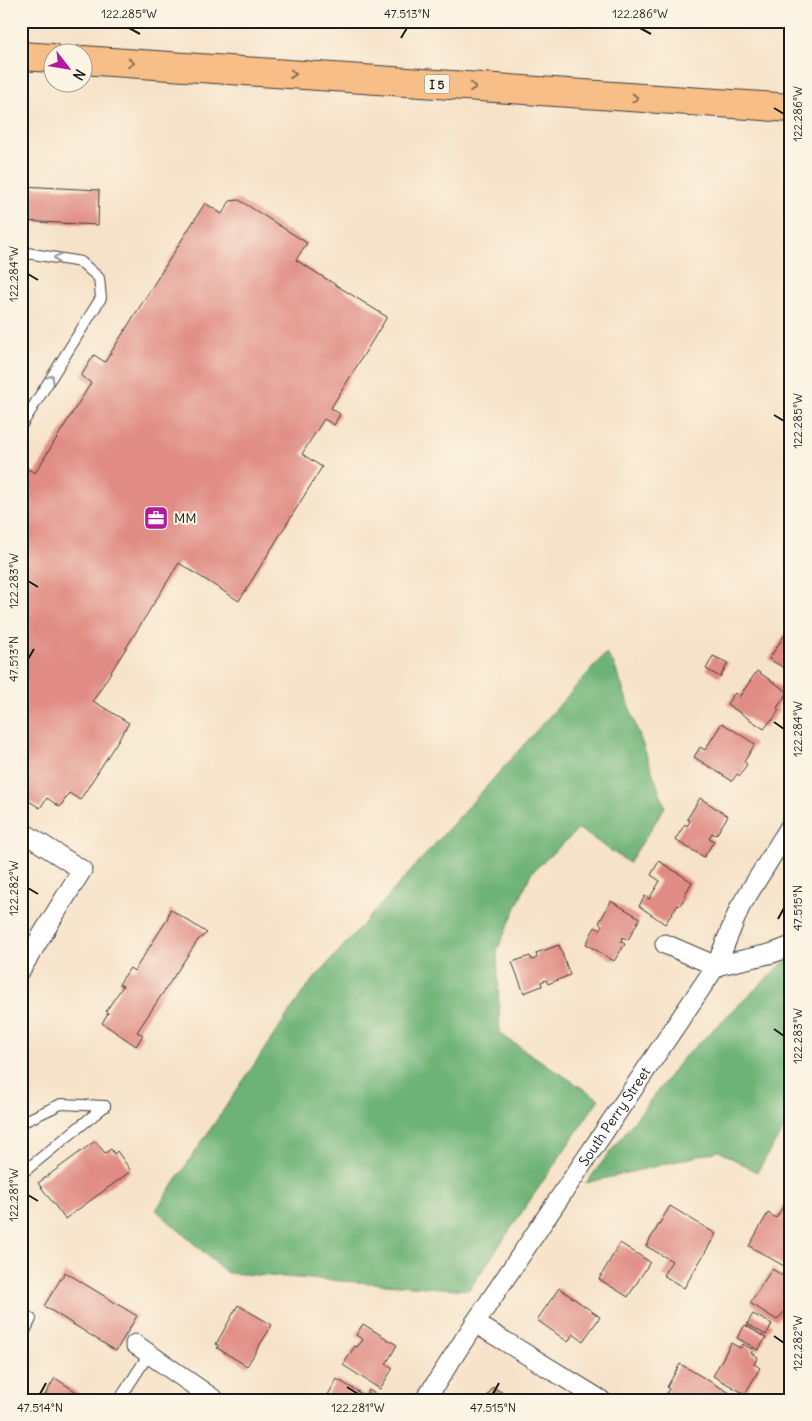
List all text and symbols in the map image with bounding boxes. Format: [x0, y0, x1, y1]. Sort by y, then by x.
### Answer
text: 122.285°W [101, 6, 157, 21]
text: 47.513°N [384, 6, 430, 21]
text: 122.286°W [612, 6, 668, 21]
north arrow [42, 42, 92, 92]
one-way arrow [127, 58, 135, 69]
text: N [69, 66, 89, 83]
one-way arrow [290, 69, 298, 80]
road number: I 5 [424, 74, 450, 94]
one-way arrow [469, 81, 477, 92]
text: 122.286°W [790, 86, 805, 142]
one-way arrow [631, 92, 639, 103]
text: 122.284°W [6, 246, 21, 302]
one-way arrow [53, 254, 61, 264]
one-way arrow [45, 374, 55, 383]
text: 122.285°W [790, 393, 805, 449]
office icon: MM [143, 505, 169, 531]
place label: MM [174, 509, 197, 527]
text: 122.283°W [6, 553, 21, 609]
text: 47.513°N [6, 636, 21, 682]
text: 122.284°W [790, 701, 805, 757]
text: 122.282°W [6, 860, 21, 916]
text: 47.515°N [790, 885, 805, 931]
text: 122.283°W [790, 1008, 805, 1064]
street label: South Perry Street [575, 1063, 654, 1169]
text: 122.281°W [6, 1168, 21, 1222]
text: 122.282°W [790, 1315, 805, 1371]
text: 47.514°N [17, 1400, 63, 1415]
text: 122.281°W [331, 1400, 385, 1415]
text: 47.515°N [470, 1400, 516, 1415]

